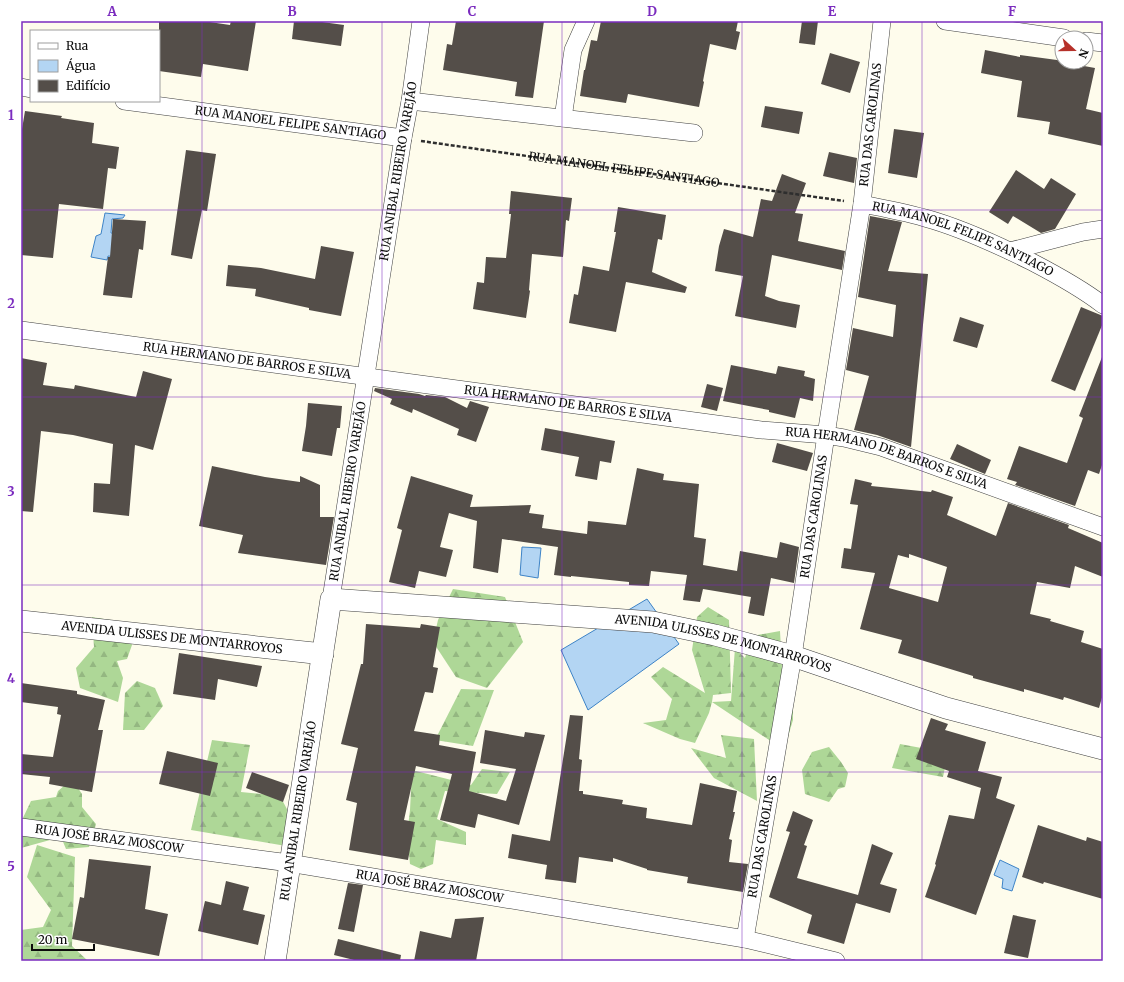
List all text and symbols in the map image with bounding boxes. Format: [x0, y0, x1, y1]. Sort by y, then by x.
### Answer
text: A [106, 3, 117, 20]
text: B [287, 3, 297, 20]
text: C [468, 3, 477, 20]
text: D [647, 3, 657, 20]
text: E [828, 3, 837, 20]
text: F [1008, 3, 1016, 20]
legend [30, 30, 160, 102]
north arrow [1054, 30, 1094, 70]
text: Rua [66, 38, 89, 53]
text: N [1075, 47, 1091, 60]
text: Água [65, 58, 96, 73]
street label: RUA DAS CAROLINAS [856, 62, 884, 187]
text: Edifício [66, 78, 110, 93]
street label: RUA ANIBAL RIBEIRO VAREJÃO [376, 80, 420, 262]
street label: RUA MANOEL FELIPE SANTIAGO [194, 102, 388, 143]
text: 1 [8, 107, 14, 124]
street label: RUA MANOEL FELIPE SANTIAGO [527, 148, 721, 190]
street label: RUA MANOEL FELIPE SANTIAGO [871, 198, 1057, 279]
text: 2 [7, 295, 15, 312]
street label: RUA HERMANO DE BARROS E SILVA [142, 339, 353, 382]
street label: RUA HERMANO DE BARROS E SILVA [463, 382, 674, 425]
street label: RUA ANIBAL RIBEIRO VAREJÃO [326, 400, 369, 582]
street label: RUA HERMANO DE BARROS E SILVA [785, 424, 990, 492]
street label: RUA DAS CAROLINAS [797, 454, 830, 579]
text: 3 [7, 483, 15, 500]
street label: AVENIDA ULISSES DE MONTARROYOS [613, 611, 833, 675]
street label: AVENIDA ULISSES DE MONTARROYOS [60, 617, 284, 657]
text: 4 [7, 670, 16, 687]
street label: RUA ANIBAL RIBEIRO VAREJÃO [276, 720, 319, 902]
street label: RUA DAS CAROLINAS [744, 774, 780, 899]
street label: RUA JOSÉ BRAZ MOSCOW [34, 821, 185, 856]
text: 5 [7, 858, 15, 875]
street label: RUA JOSÉ BRAZ MOSCOW [355, 866, 506, 906]
scale bar [32, 926, 94, 952]
text: 20 m [38, 932, 67, 947]

